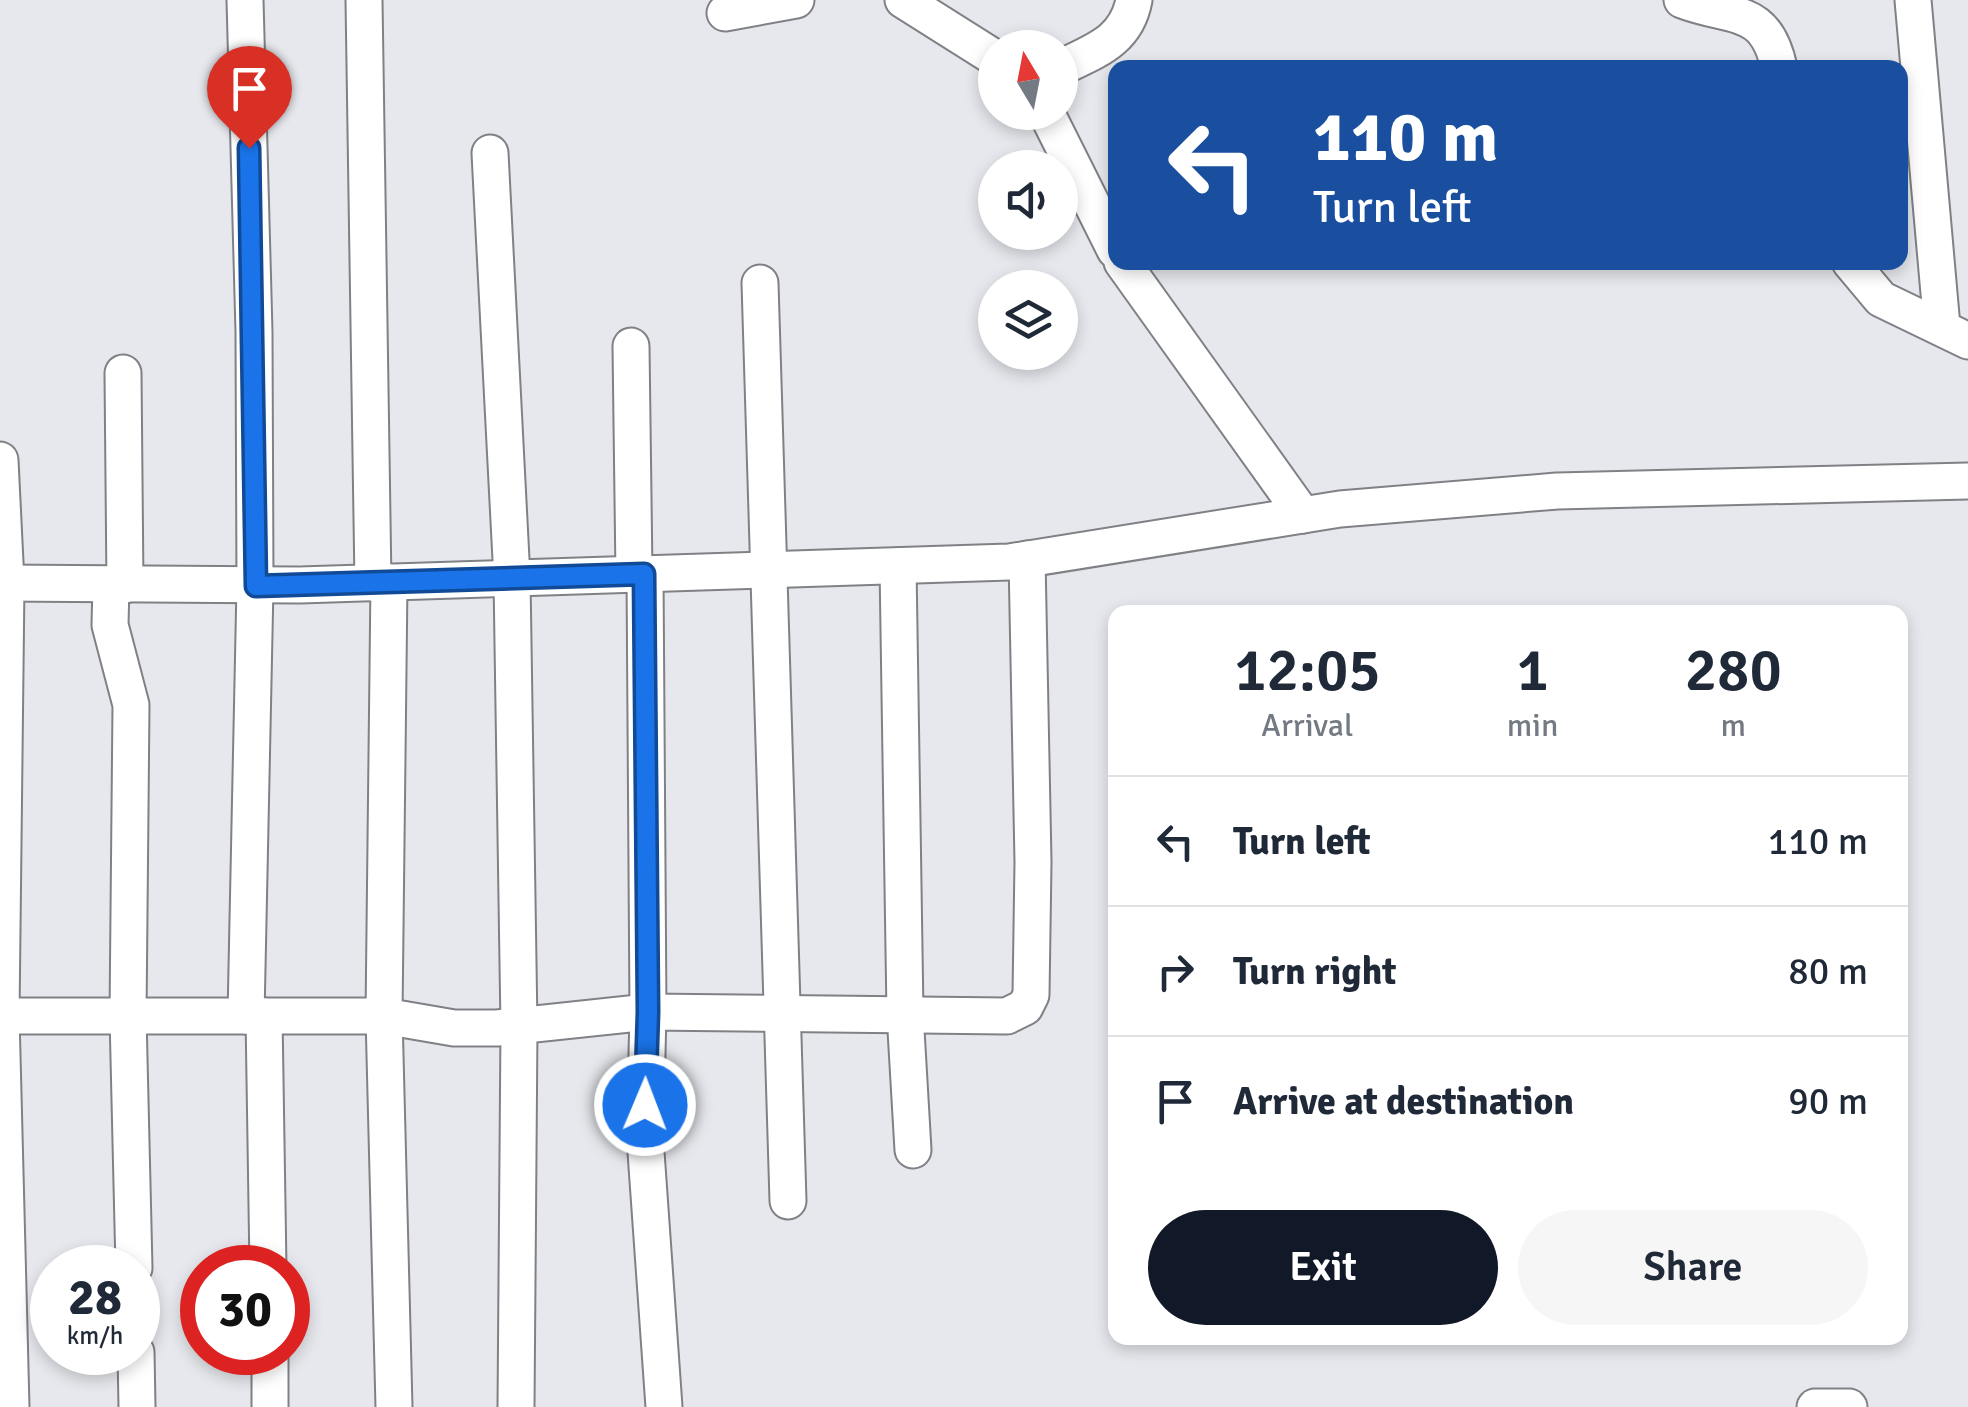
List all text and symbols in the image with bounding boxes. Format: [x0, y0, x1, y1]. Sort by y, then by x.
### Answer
north arrow [978, 30, 1078, 130]
map controls [978, 30, 1078, 370]
pin [207, 46, 292, 149]
icon: arrive [222, 61, 277, 116]
text: 110 m [1313, 94, 1498, 180]
icon: left [1148, 100, 1278, 230]
button: sound [978, 150, 1078, 250]
text: Turn left [1313, 180, 1472, 235]
button: layers [978, 270, 1078, 370]
text: 12:05 [1234, 634, 1381, 708]
text: 1 [1516, 634, 1549, 708]
text: 280 [1685, 634, 1782, 708]
text: Arrival [1261, 706, 1354, 745]
text: min [1507, 706, 1558, 745]
text: m [1720, 706, 1746, 745]
icon: left [1148, 814, 1203, 869]
text: Turn left [1233, 818, 1371, 865]
text: 110 m [1768, 818, 1868, 865]
icon: right [1148, 944, 1203, 999]
text: Turn right [1233, 948, 1397, 995]
text: 80 m [1788, 948, 1868, 995]
position arrow [593, 1053, 697, 1157]
icon: arrive [1148, 1074, 1203, 1129]
text: Arrive at destination [1233, 1078, 1574, 1125]
text: 90 m [1788, 1078, 1868, 1125]
button: Exit [1148, 1210, 1498, 1325]
button: Share [1518, 1210, 1868, 1325]
speed limit sign: 30 [180, 1245, 310, 1375]
text: 28 [68, 1267, 122, 1329]
text: km/h [67, 1320, 123, 1351]

